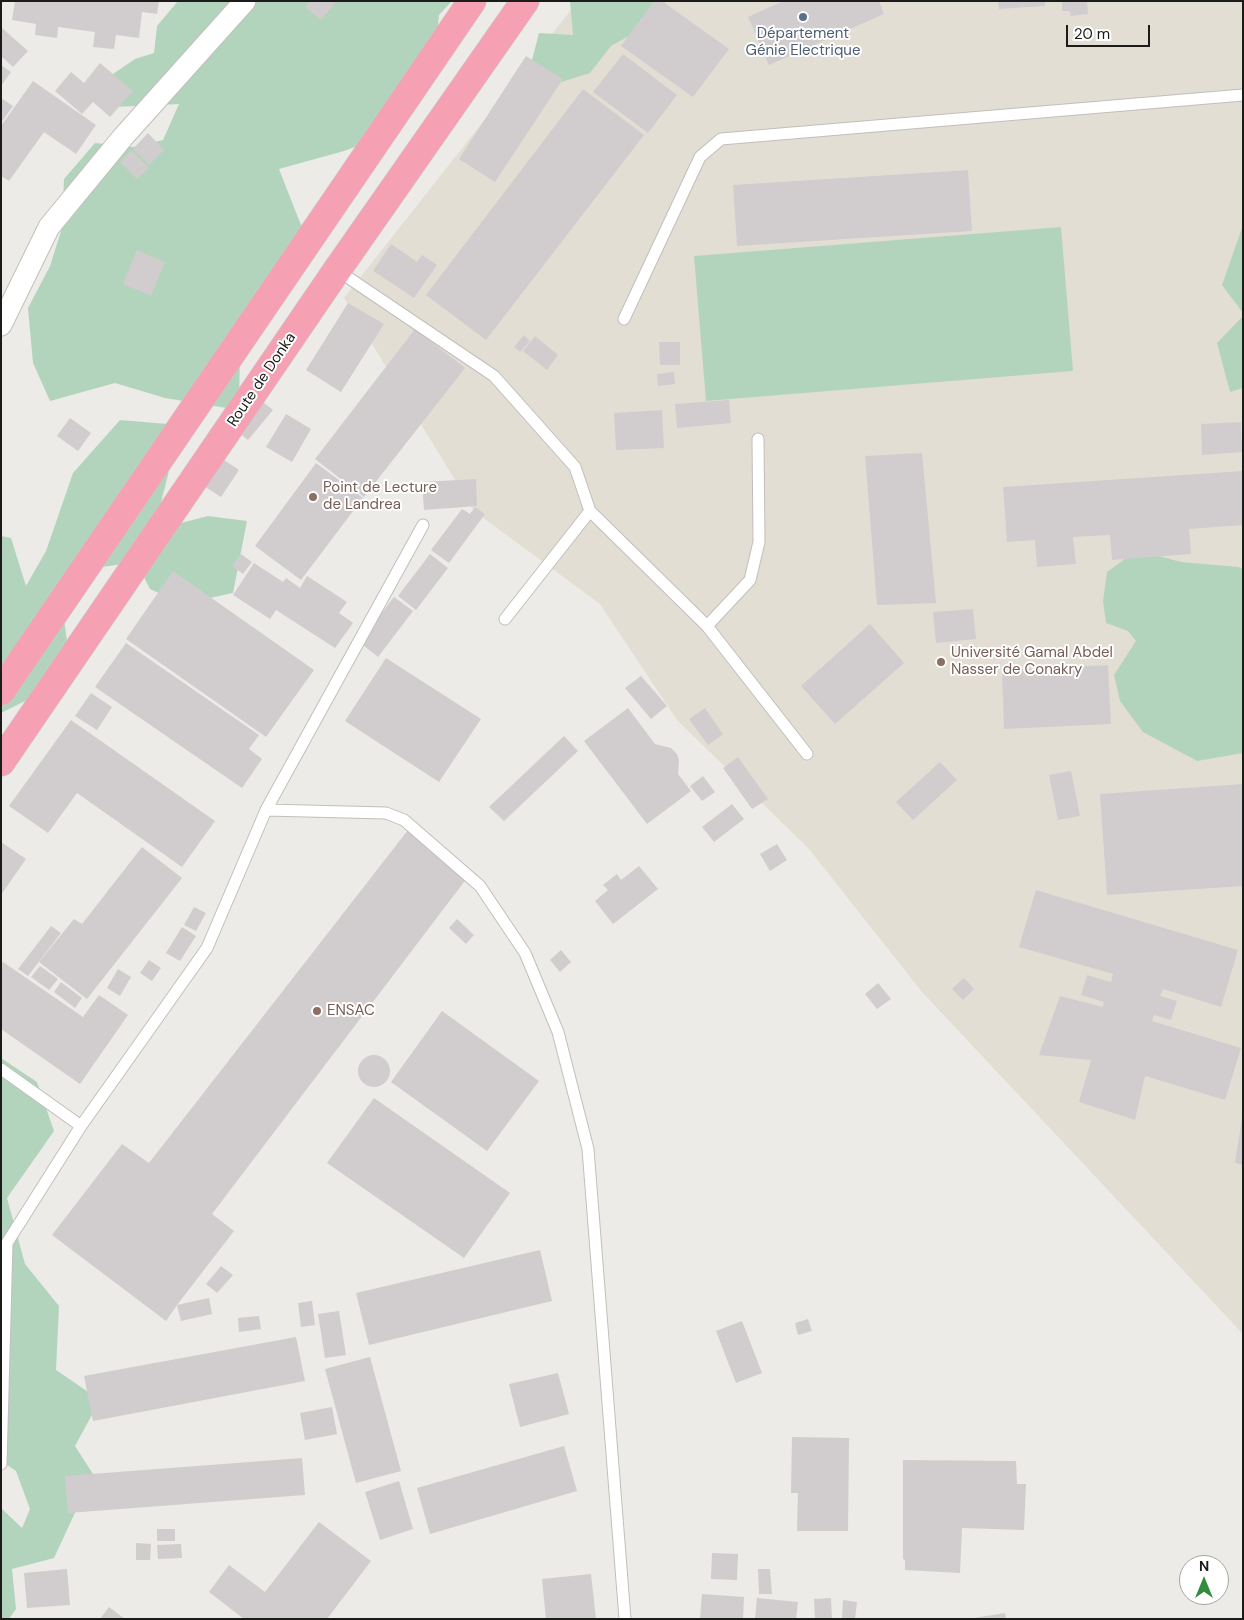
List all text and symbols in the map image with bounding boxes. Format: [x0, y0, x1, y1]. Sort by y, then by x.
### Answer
marker: Département Génie Electrique [797, 11, 809, 23]
scale bar [1069, 15, 1153, 47]
text: 20 m [1074, 24, 1110, 44]
place label: Département Génie Electrique [746, 25, 860, 60]
street label: Route de Donka [224, 330, 300, 430]
place label: Point de Lecture de Landrea [323, 479, 437, 514]
marker: Point de Lecture de Landrea [307, 491, 319, 503]
place label: Université Gamal Abdel Nasser de Conakry [951, 644, 1113, 679]
marker: Université Gamal Abdel Nasser de Conakry [935, 656, 947, 668]
place label: ENSAC [327, 1002, 375, 1020]
marker: ENSAC [311, 1005, 323, 1017]
north arrow [1179, 1555, 1229, 1605]
text: N [1199, 1557, 1209, 1575]

